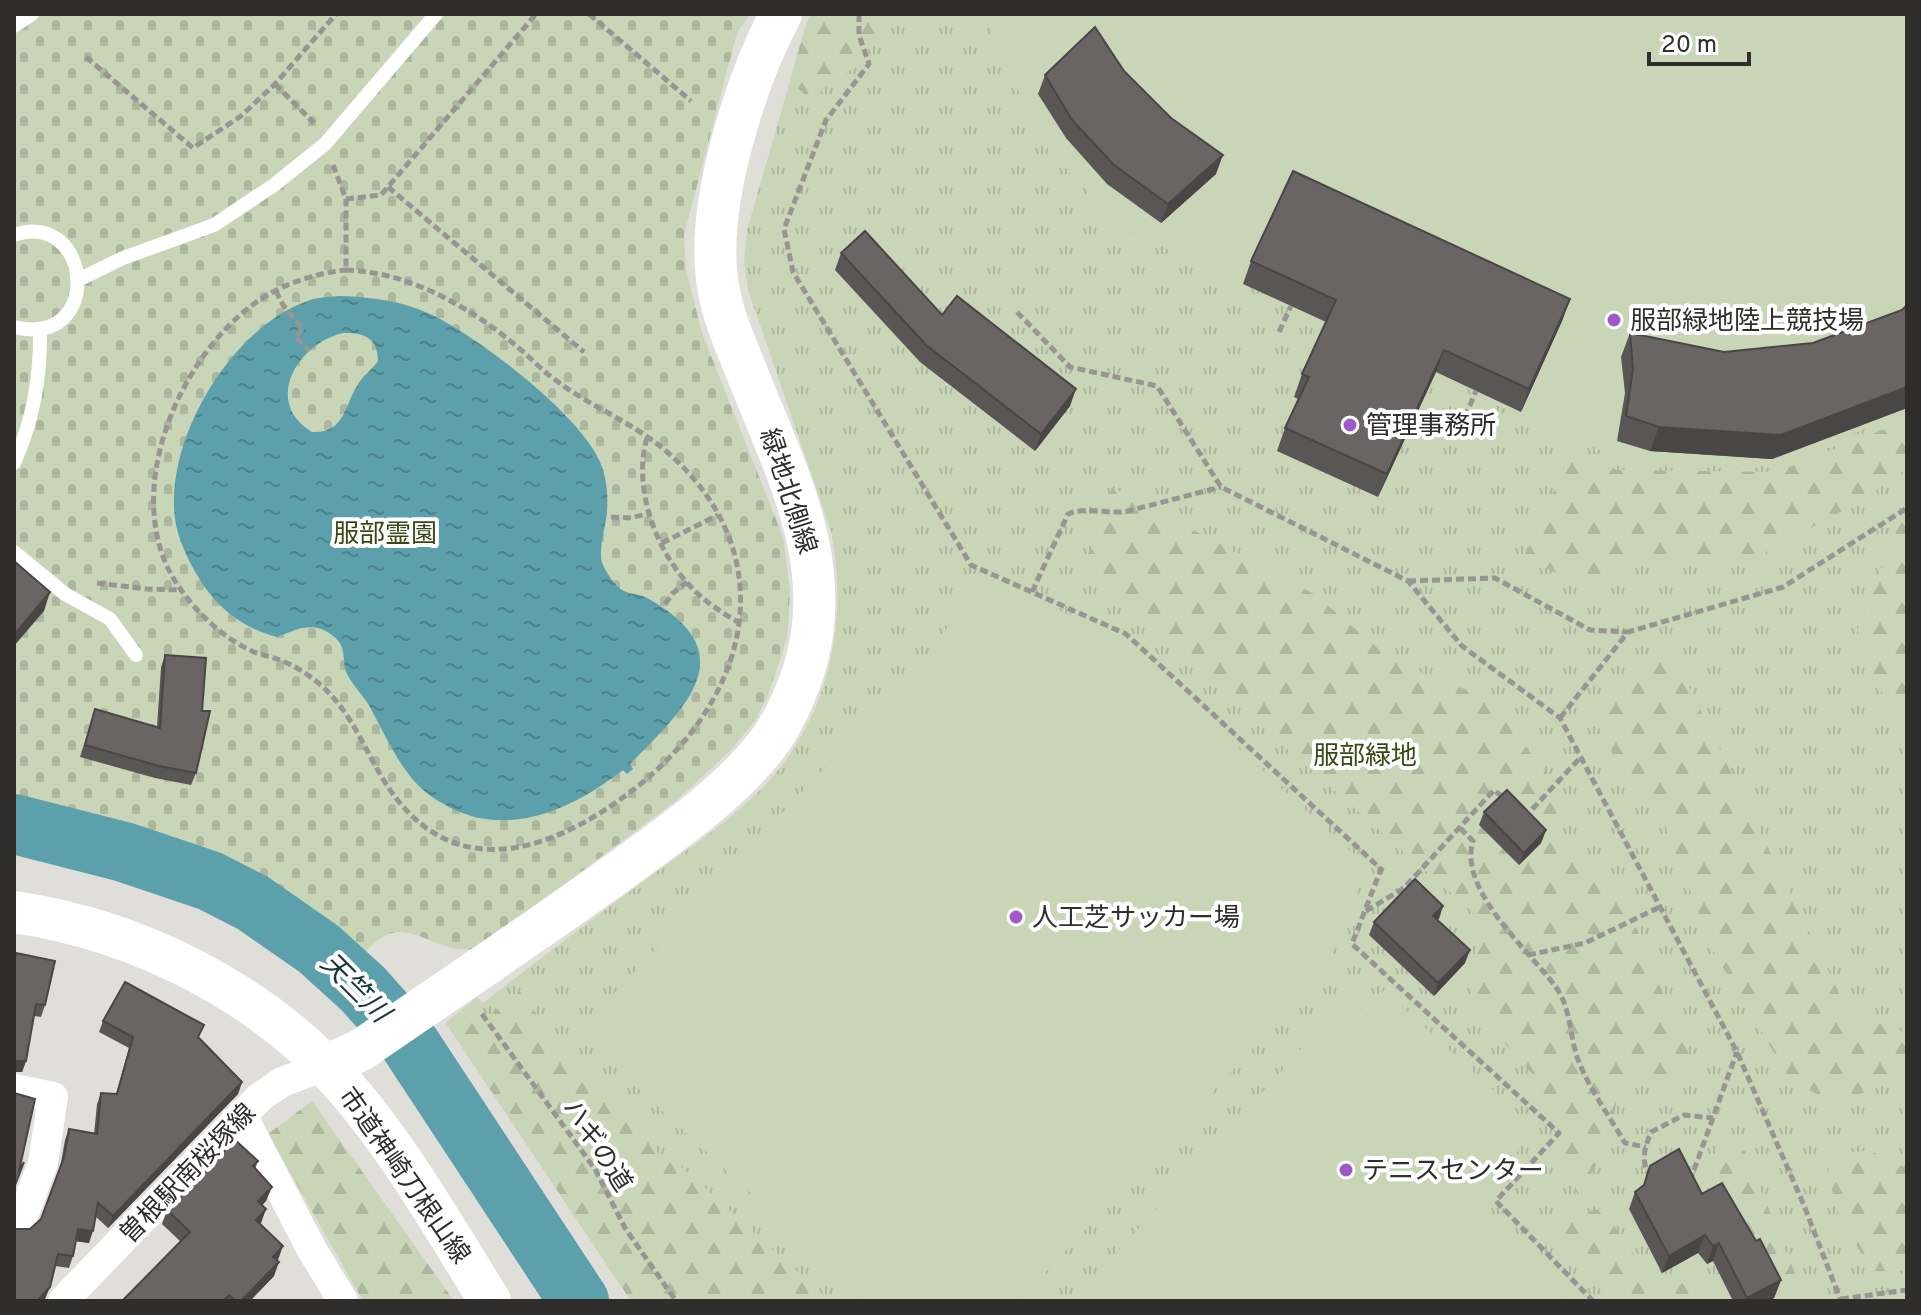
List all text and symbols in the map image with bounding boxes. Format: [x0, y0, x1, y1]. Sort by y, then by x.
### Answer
scale bar [1649, 16, 1749, 66]
text: 20 m [1661, 31, 1717, 61]
place label: 服部緑地陸上競技場 [1630, 306, 1864, 339]
marker: 服部緑地陸上競技場 [1605, 311, 1623, 329]
place label: 管理事務所 [1366, 411, 1496, 444]
marker: 管理事務所 [1341, 416, 1359, 434]
street label: 緑地北側線 [751, 425, 822, 559]
park label: 服部霊園 [333, 519, 437, 552]
park label: 服部緑地 [1313, 741, 1417, 774]
place label: 人工芝サッカー場 [1032, 903, 1240, 936]
marker: 人工芝サッカー場 [1007, 908, 1025, 926]
water label: 天竺川 [311, 947, 398, 1034]
street label: 市道神崎刀根山線 [330, 1082, 476, 1271]
street label: ハギの道 [554, 1094, 638, 1199]
street label: 曽根駅南桜塚線 [114, 1098, 264, 1252]
place label: テニスセンター [1362, 1156, 1544, 1189]
marker: テニスセンター [1337, 1161, 1355, 1179]

